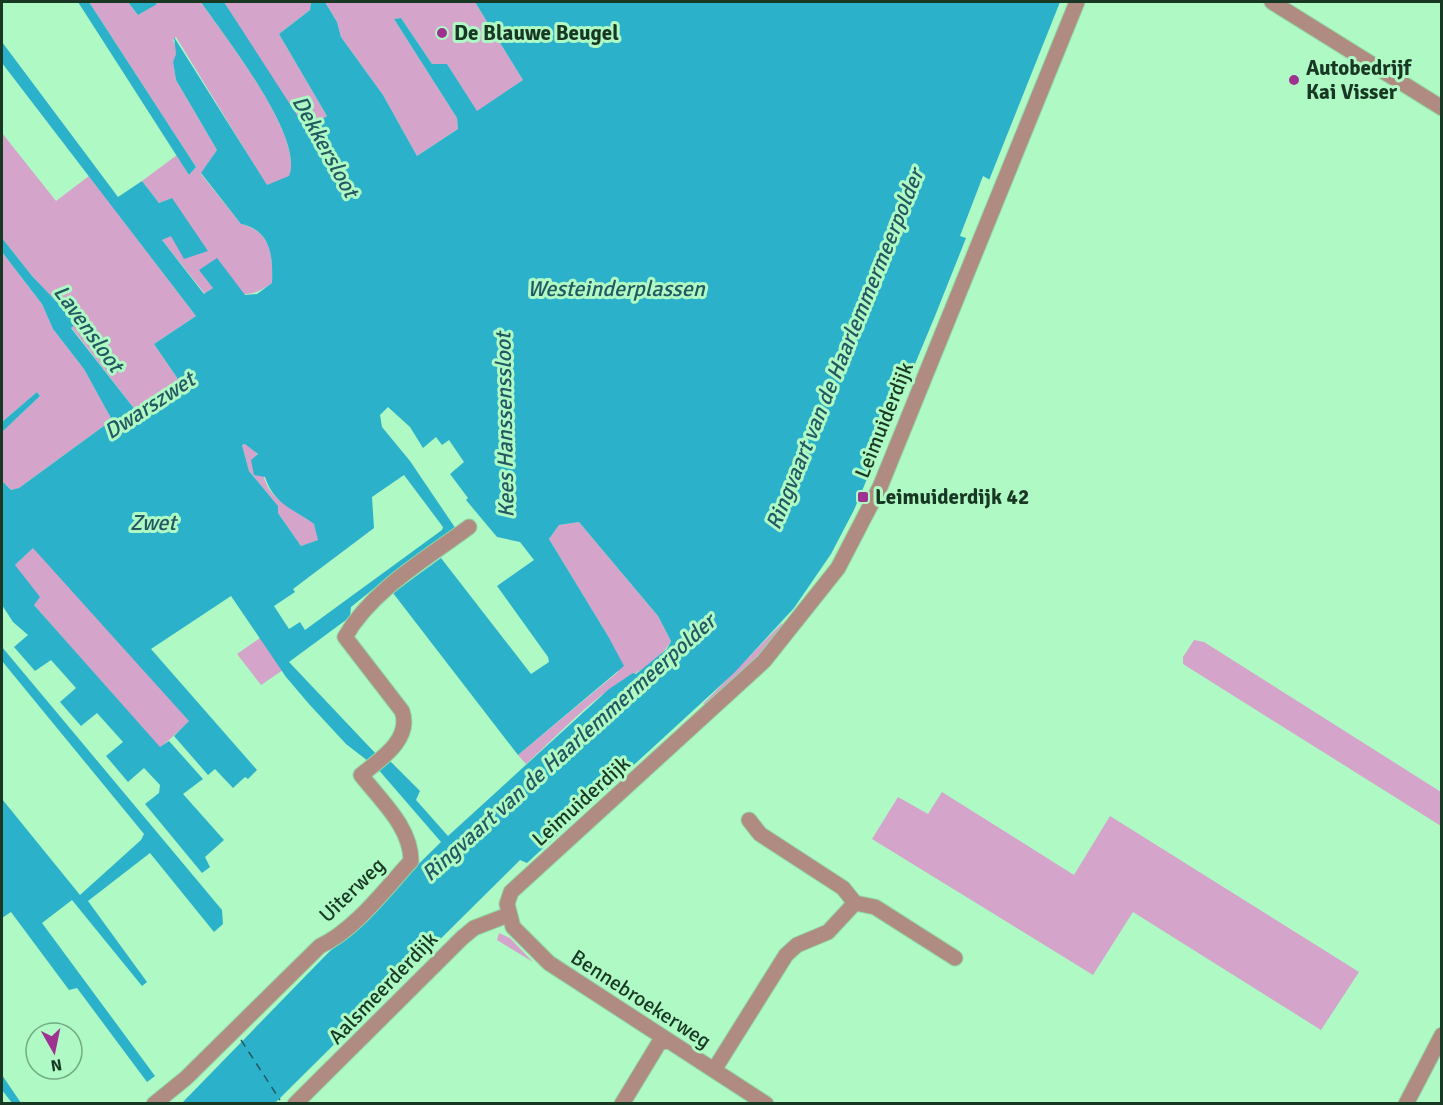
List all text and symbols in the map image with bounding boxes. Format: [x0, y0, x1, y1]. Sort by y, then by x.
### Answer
place label: De Blauwe Beugel [454, 20, 619, 46]
marker: De Blauwe Beugel [435, 26, 449, 40]
place label: Autobedrijf Kai Visser [1306, 55, 1413, 105]
marker: Autobedrijf Kai Visser [1287, 73, 1301, 87]
water label: Dekkersloot [287, 91, 366, 204]
water label: Ringvaart van de Haarlemmermeerpolder [760, 162, 930, 533]
water label: Westeinderplassen [527, 275, 706, 302]
water label: Lavensloot [48, 279, 131, 379]
water label: Kees Hanssenssloot [489, 330, 520, 518]
street label: Leimuiderdijk [849, 358, 919, 482]
water label: Dwarszwet [99, 365, 202, 445]
place label: Leimuiderdijk 42 [875, 484, 1029, 510]
marker: Leimuiderdijk 42 [856, 490, 870, 504]
water label: Zwet [130, 509, 178, 536]
water label: Ringvaart van de Haarlemmermeerpolder [416, 606, 723, 887]
street label: Leimuiderdijk [527, 750, 636, 852]
street label: Uiterweg [313, 852, 391, 928]
street label: Aalsmeerderdijk [323, 926, 444, 1050]
street label: Bennebroekerweg [566, 944, 716, 1054]
north arrow [24, 1021, 84, 1081]
text: N [49, 1054, 63, 1076]

